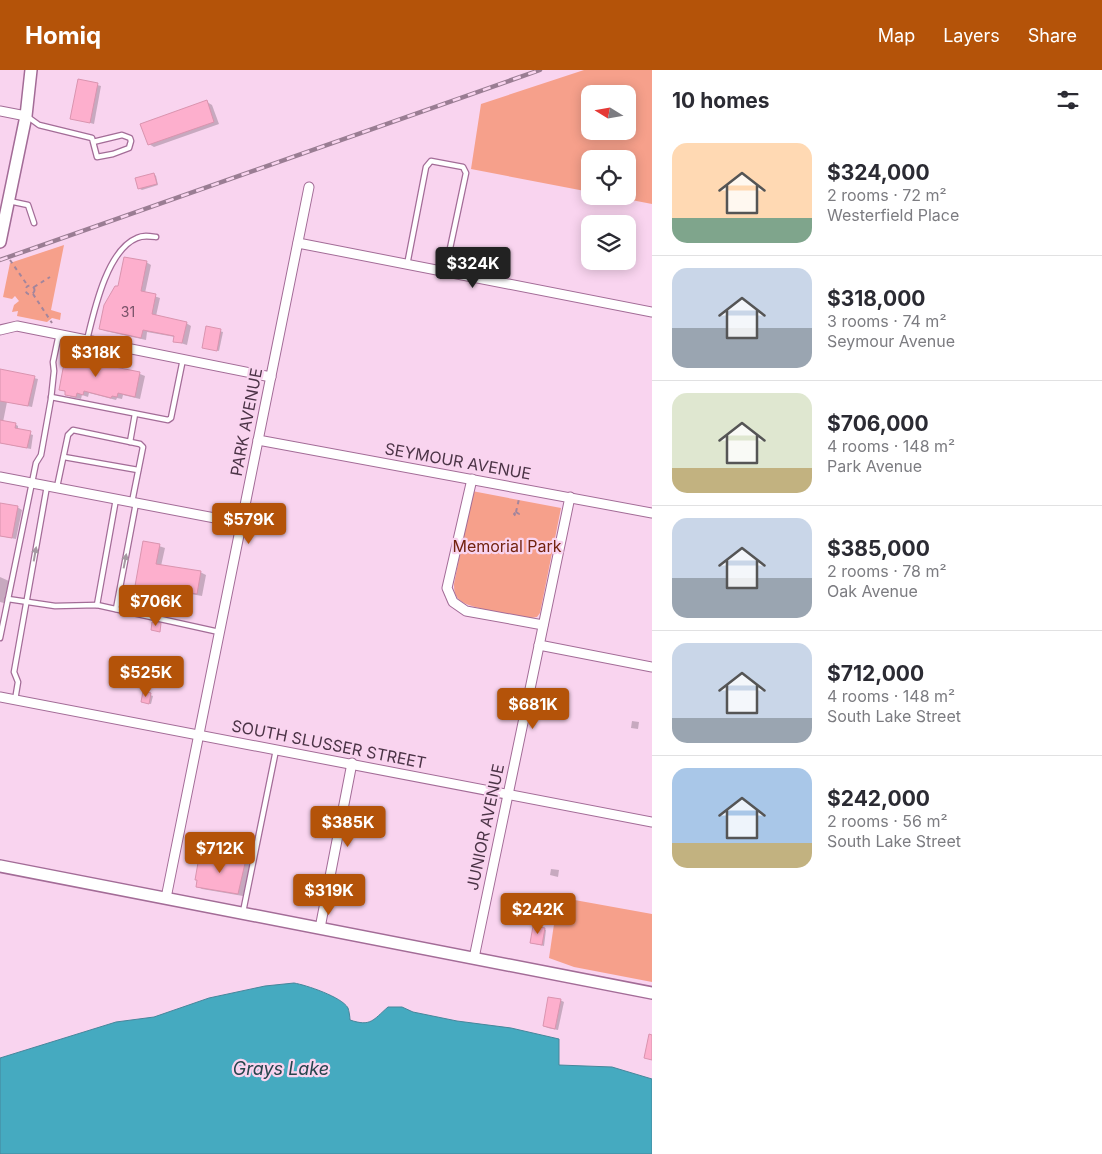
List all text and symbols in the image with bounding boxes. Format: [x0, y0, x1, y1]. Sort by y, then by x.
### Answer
text: Homiq [25, 21, 101, 50]
text: Map [878, 25, 915, 46]
text: Layers [943, 25, 1000, 46]
text: Share [1028, 25, 1077, 46]
north arrow [581, 85, 636, 140]
map controls [581, 85, 636, 270]
icon: filters [1054, 86, 1082, 114]
text: 10 homes [672, 88, 770, 113]
button: locate [581, 150, 636, 205]
text: $324,000 [827, 160, 930, 185]
icon: home [712, 163, 772, 223]
text: 2 rooms · 72 m² [827, 185, 947, 205]
text: Westerfield Place [827, 205, 959, 225]
button: layers [581, 215, 636, 270]
pin: $324K [438, 246, 508, 289]
text: $324K [447, 253, 499, 273]
text: $318,000 [827, 286, 925, 311]
icon: home [712, 288, 772, 348]
house number: 31 [121, 303, 135, 320]
text: 3 rooms · 74 m² [827, 311, 946, 331]
text: Seymour Avenue [827, 331, 955, 351]
pin: $318K [61, 336, 131, 378]
text: $318K [71, 342, 121, 362]
street label: PARK AVENUE [226, 366, 266, 478]
text: $706,000 [827, 411, 929, 436]
icon: home [712, 413, 772, 473]
text: 4 rooms · 148 m² [827, 436, 955, 456]
street label: SEYMOUR AVENUE [383, 438, 533, 484]
text: Park Avenue [827, 456, 922, 476]
pin: $579K [214, 502, 284, 545]
text: $579K [223, 509, 275, 529]
park label: Memorial Park [452, 536, 562, 556]
text: $385,000 [827, 536, 930, 561]
icon: home [712, 538, 772, 598]
one-way arrow [31, 545, 39, 561]
one-way arrow [121, 553, 129, 569]
text: 2 rooms · 78 m² [827, 561, 947, 581]
text: Oak Avenue [827, 581, 918, 601]
pin: $706K [121, 584, 191, 627]
text: $706K [130, 591, 182, 611]
pin: $525K [111, 656, 181, 698]
text: $712,000 [827, 661, 924, 686]
text: $525K [120, 662, 172, 682]
icon: home [712, 663, 772, 723]
text: 4 rooms · 148 m² [827, 686, 955, 706]
pin: $681K [498, 688, 568, 730]
text: $681K [508, 694, 558, 714]
text: South Lake Street [827, 706, 961, 726]
street label: SOUTH SLUSSER STREET [230, 715, 428, 773]
street label: JUNIOR AVENUE [462, 762, 508, 892]
text: $242,000 [827, 786, 930, 811]
icon: home [712, 788, 772, 848]
pin: $385K [313, 806, 383, 848]
text: 2 rooms · 56 m² [827, 811, 948, 831]
text: $385K [322, 812, 374, 832]
text: South Lake Street [827, 831, 961, 851]
pin: $712K [185, 832, 255, 874]
text: $712K [196, 838, 244, 858]
pin: $319K [294, 874, 364, 916]
text: $319K [304, 880, 354, 900]
pin: $242K [503, 892, 573, 935]
text: $242K [512, 899, 564, 919]
water label: Grays Lake [233, 1058, 329, 1079]

